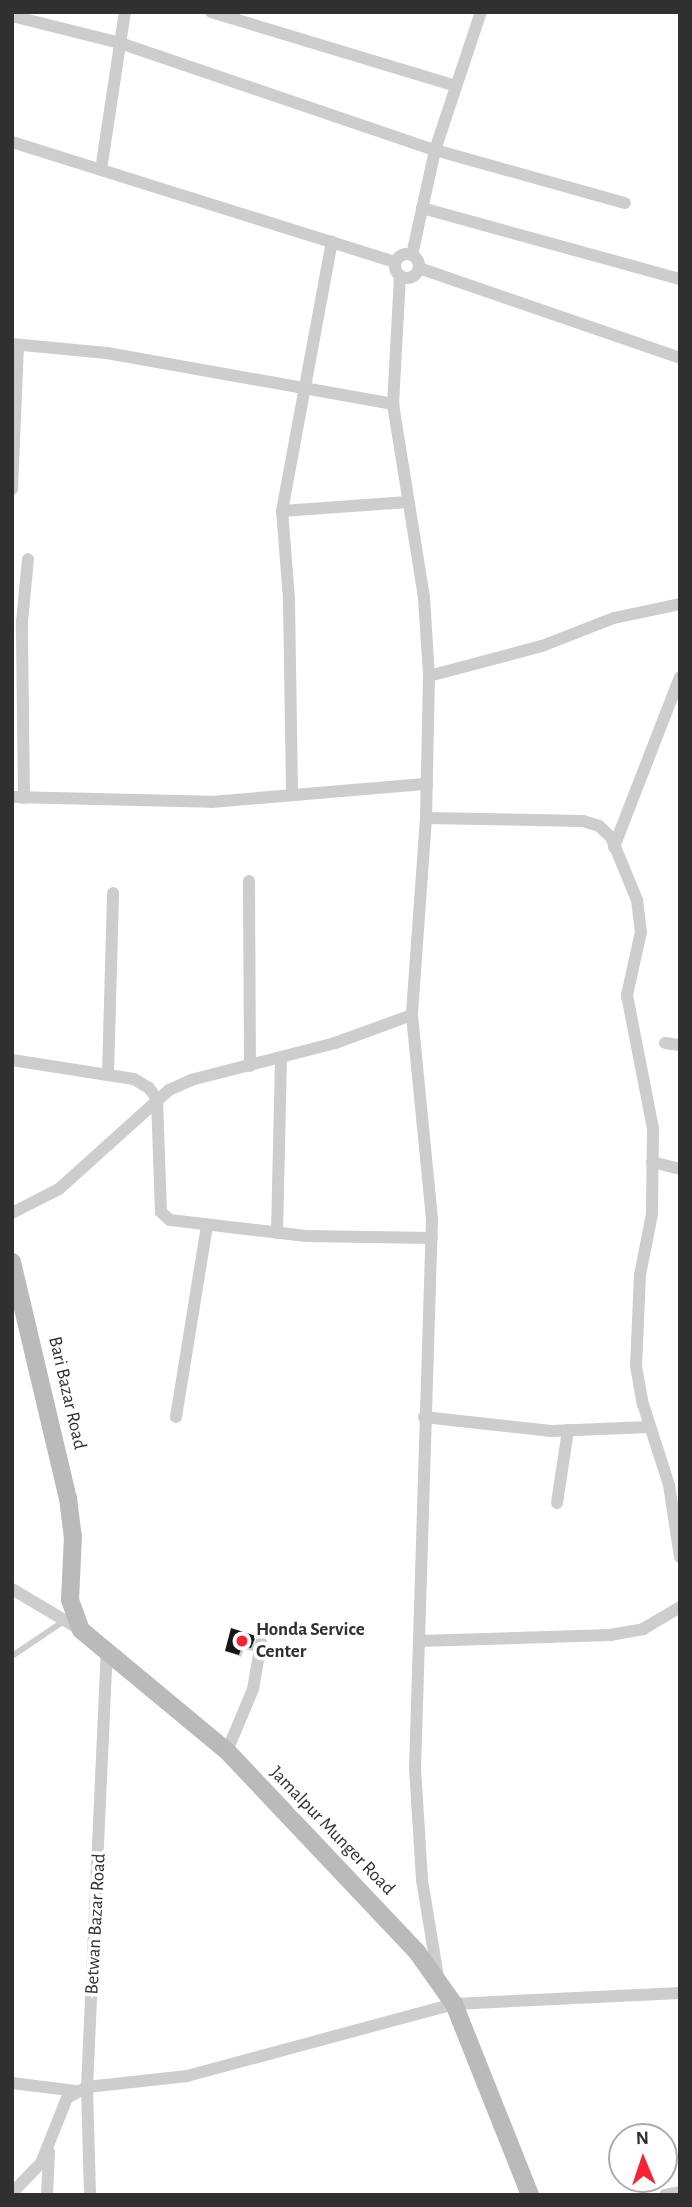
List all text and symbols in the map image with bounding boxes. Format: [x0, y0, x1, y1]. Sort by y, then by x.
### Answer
street label: Bari Bazar Road [43, 1334, 91, 1452]
place label: Honda Service Center [256, 1619, 365, 1663]
marker: Honda Service Center [234, 1633, 250, 1649]
street label: Jamalpur Munger Road [265, 1762, 399, 1900]
street label: Betwan Bazar Road [81, 1853, 111, 1995]
north arrow [608, 2123, 678, 2193]
text: N [635, 2129, 649, 2148]

